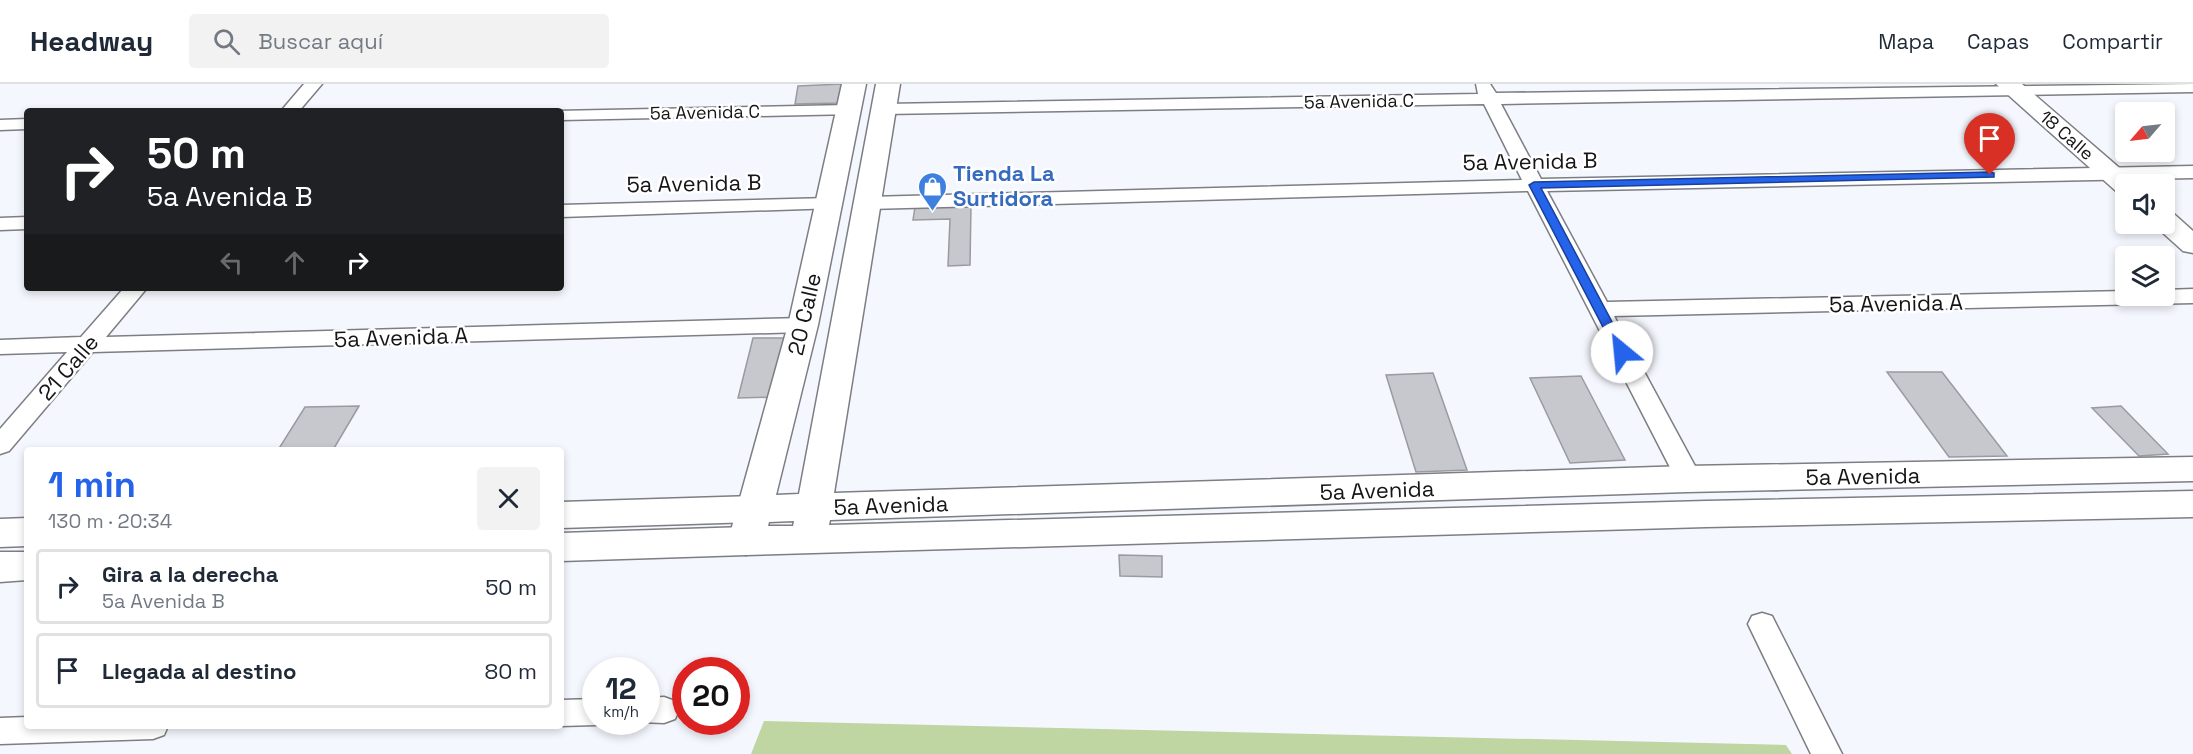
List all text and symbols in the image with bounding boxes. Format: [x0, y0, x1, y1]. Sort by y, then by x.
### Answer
search box [189, 14, 609, 68]
text: Headway [30, 23, 153, 59]
icon: search [210, 25, 243, 58]
text: Buscar aquí [258, 27, 383, 55]
text: Mapa [1878, 28, 1934, 55]
text: Capas [1967, 28, 2029, 55]
text: Compartir [2062, 28, 2163, 55]
street label: 5a Avenida C [1304, 89, 1414, 113]
street label: 5a Avenida C [650, 100, 760, 124]
north arrow [2115, 102, 2175, 162]
map controls [2115, 102, 2175, 306]
street label: 18 Calle [2035, 105, 2099, 165]
pin [1964, 113, 2015, 175]
icon: arrive [1973, 122, 2006, 155]
text: 50 m [147, 127, 246, 180]
icon: right [48, 132, 126, 210]
street label: 5a Avenida B [1462, 146, 1598, 176]
place label: Tienda La Surtidora [953, 159, 1055, 212]
street label: 5a Avenida B [626, 168, 762, 198]
shop icon: Tienda La Surtidora [916, 170, 948, 212]
button: sound [2115, 174, 2175, 234]
text: 5a Avenida B [147, 179, 313, 214]
icon: left [215, 246, 248, 279]
icon: ahead [278, 246, 311, 279]
icon: right [341, 246, 374, 279]
button: layers [2115, 246, 2175, 306]
street label: 20 Calle [781, 270, 827, 358]
street label: 5a Avenida A [1829, 288, 1963, 318]
position arrow [1590, 320, 1654, 384]
street label: 5a Avenida A [334, 321, 469, 353]
street label: 21 Calle [32, 328, 104, 406]
street label: 5a Avenida [1805, 461, 1921, 491]
text: 1 min [48, 462, 136, 508]
button: close [477, 467, 540, 530]
street label: 5a Avenida [1319, 474, 1435, 506]
street label: 5a Avenida [833, 489, 949, 521]
text: 130 m · 20:34 [48, 508, 172, 534]
text: Gira a la derecha [102, 560, 279, 588]
icon: right [51, 570, 84, 603]
text: 50 m [485, 573, 537, 601]
text: 5a Avenida B [102, 588, 225, 614]
icon: arrive [51, 654, 84, 687]
text: Llegada al destino [102, 657, 296, 685]
text: 80 m [485, 657, 537, 685]
speed limit sign: 20 [672, 657, 750, 735]
text: 12 [605, 669, 637, 708]
text: km/h [603, 702, 639, 721]

